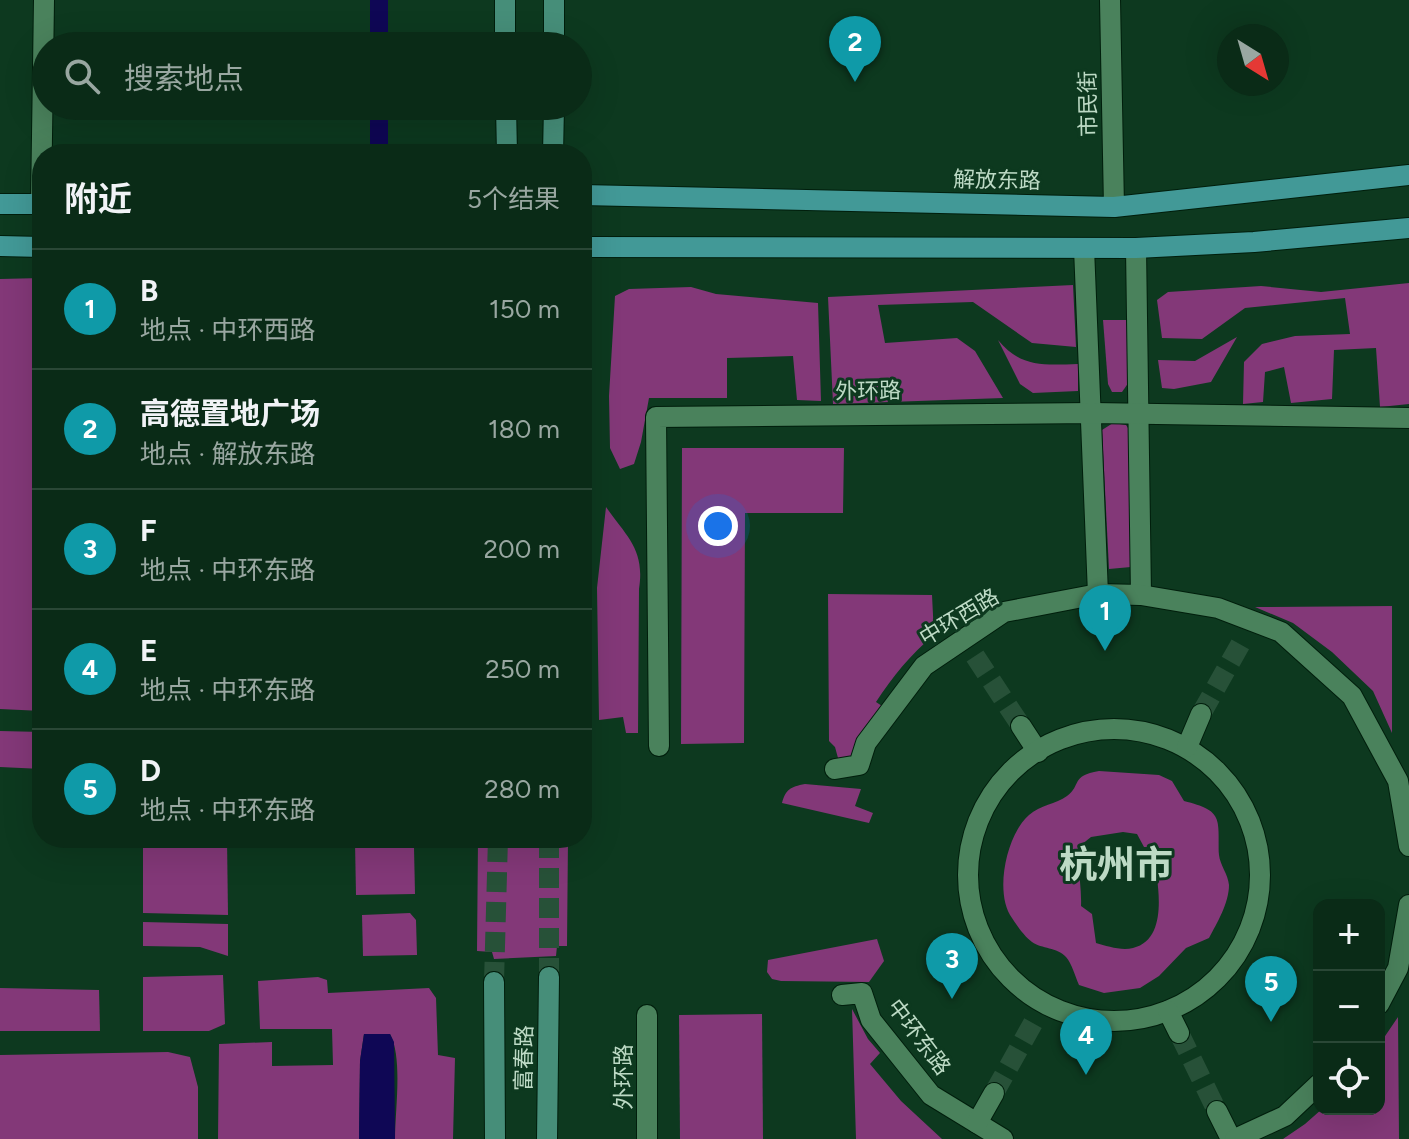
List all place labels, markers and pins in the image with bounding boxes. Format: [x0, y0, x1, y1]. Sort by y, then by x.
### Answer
pin: 2 [829, 16, 881, 82]
pin: 1 [1079, 585, 1131, 651]
pin: 3 [926, 933, 978, 999]
pin: 5 [1245, 956, 1297, 1022]
pin: 4 [1060, 1009, 1112, 1075]

